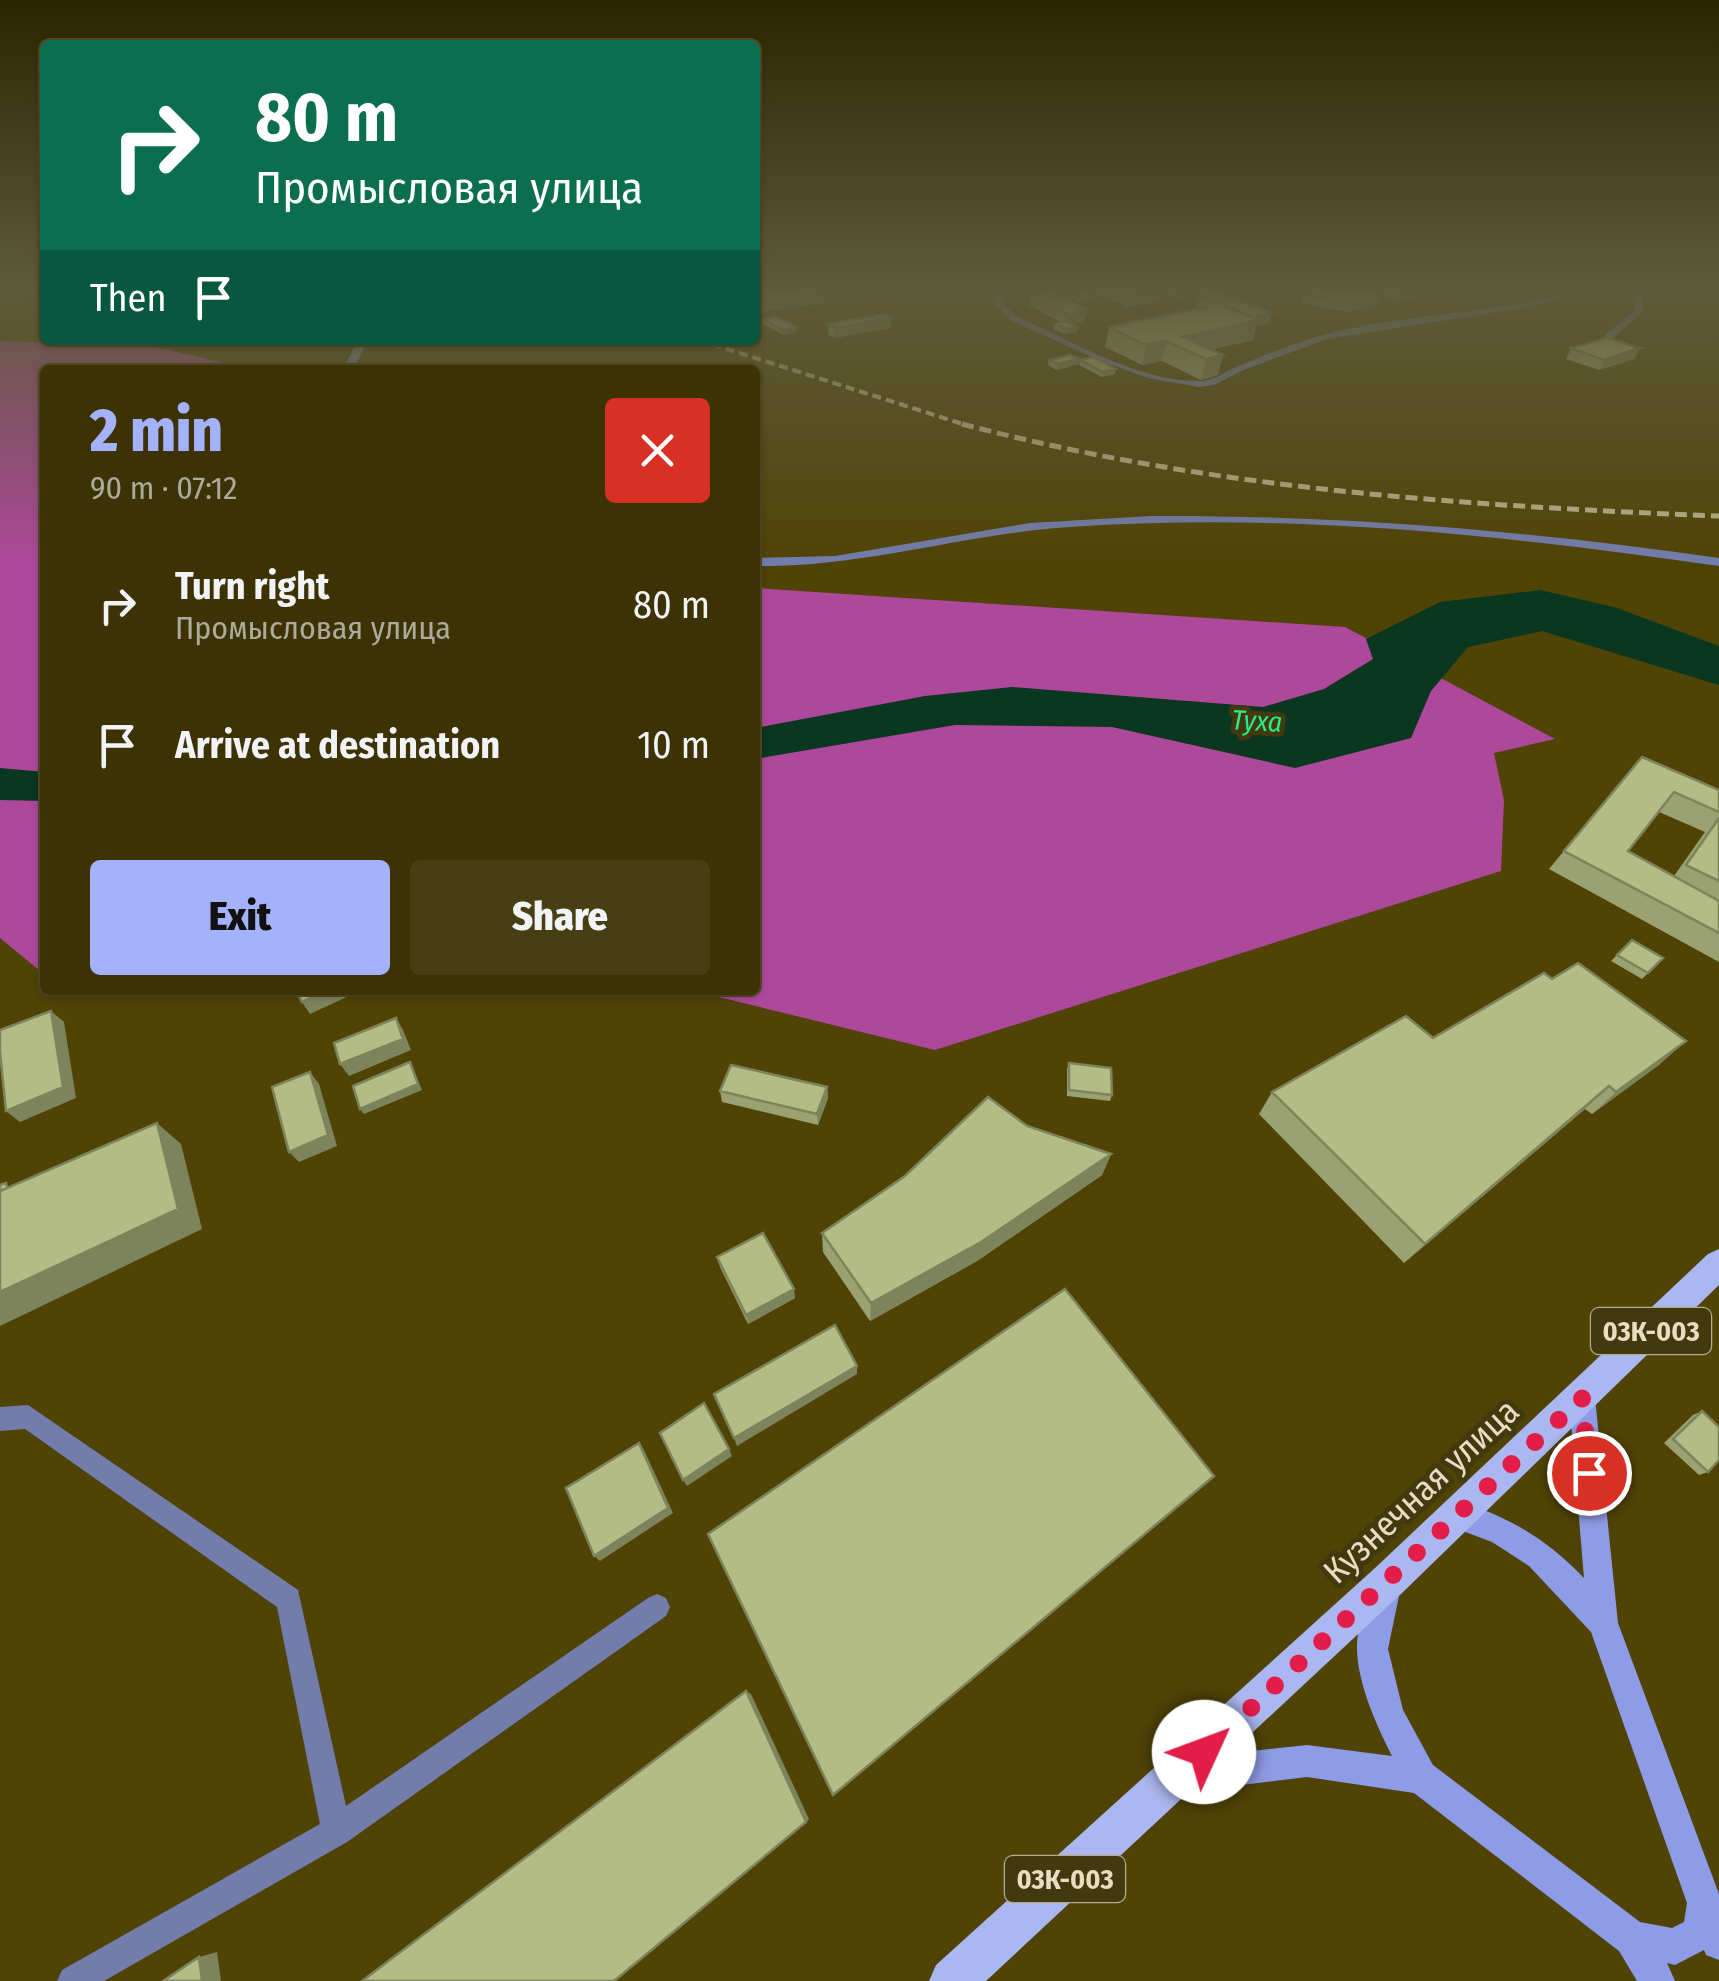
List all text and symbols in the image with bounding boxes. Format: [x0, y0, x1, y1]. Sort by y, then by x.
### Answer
text: 80 m [255, 76, 398, 160]
icon: right [90, 80, 220, 210]
text: Промысловая улица [255, 161, 643, 215]
icon: arrive [186, 270, 241, 325]
text: Then [90, 275, 166, 321]
text: 2 min [90, 395, 223, 467]
button: close [605, 398, 710, 503]
text: 90 m · 07:12 [90, 469, 237, 507]
text: Turn right [175, 563, 329, 609]
icon: right [90, 578, 145, 633]
text: 80 m [633, 582, 710, 628]
text: Промысловая улица [175, 609, 451, 647]
water label: Туха [1231, 703, 1283, 739]
icon: arrive [90, 718, 145, 773]
text: Arrive at destination [175, 722, 500, 768]
text: 10 m [637, 722, 710, 768]
button: Exit [90, 860, 390, 975]
button: Share [410, 860, 710, 975]
road number: 03К-003 [1591, 1308, 1711, 1354]
street label: Кузнечная улица [1315, 1390, 1527, 1592]
pin [1547, 1431, 1632, 1516]
icon: arrive [1562, 1446, 1617, 1501]
position arrow [1152, 1700, 1256, 1804]
road number: 03К-003 [1005, 1856, 1125, 1902]

